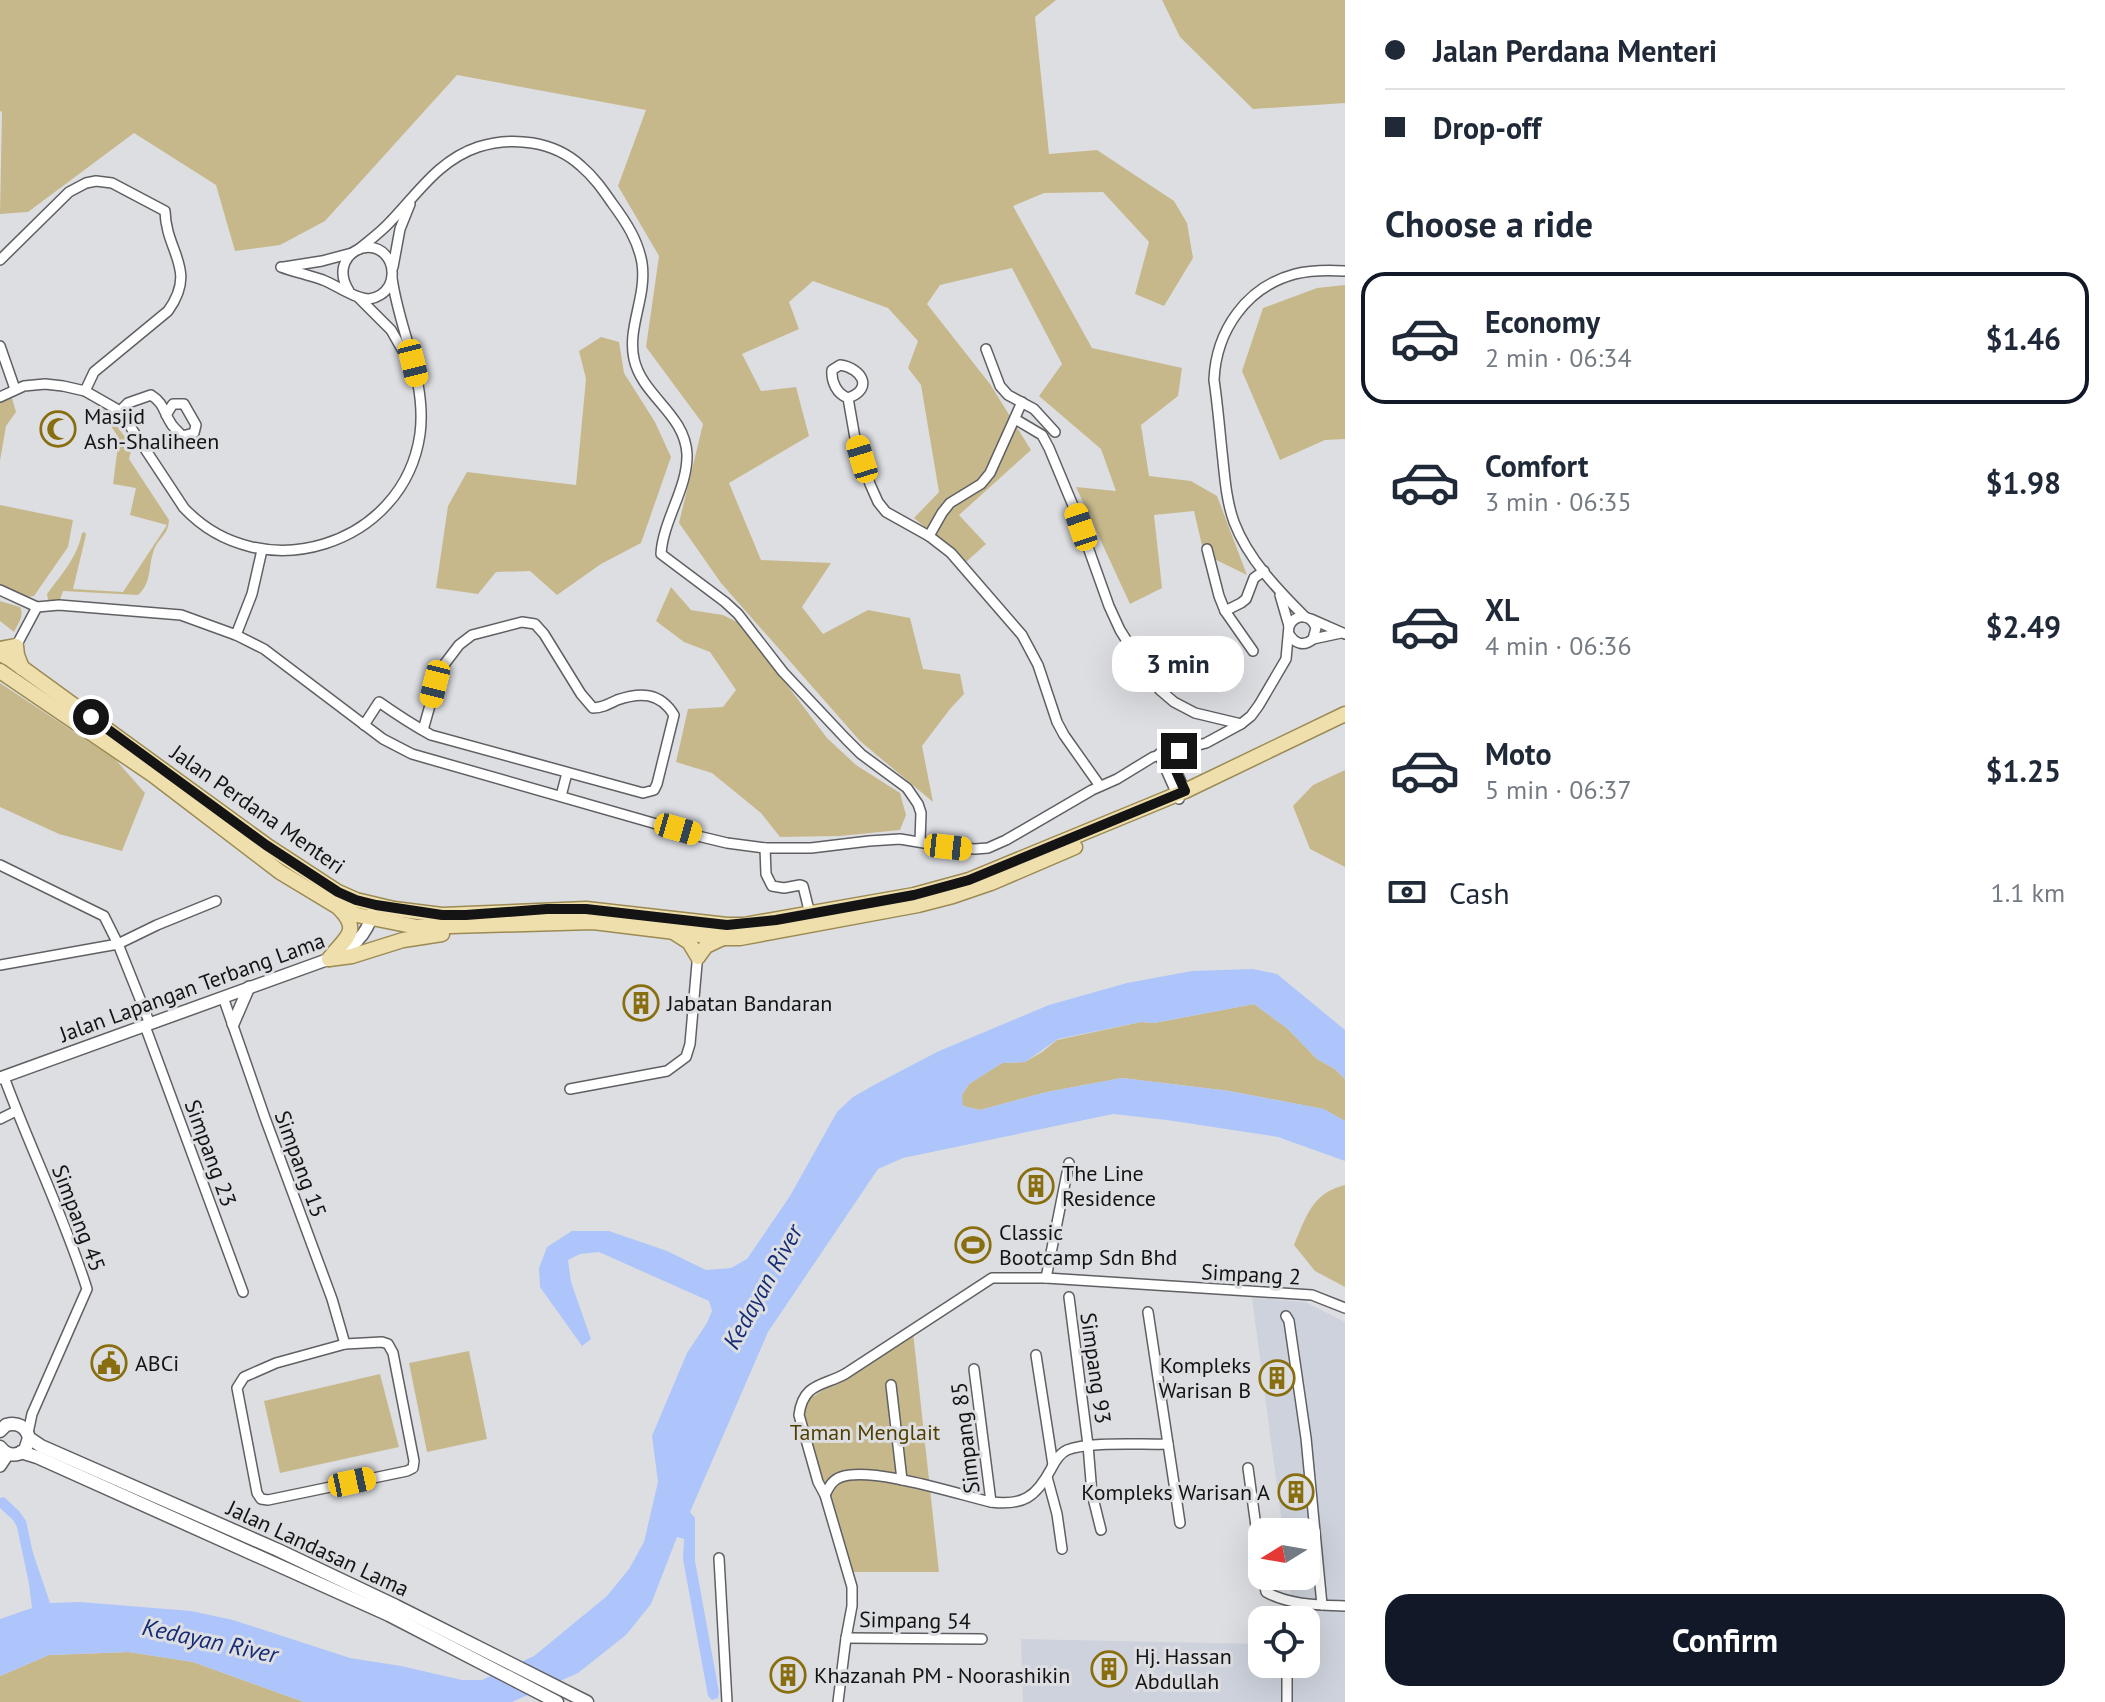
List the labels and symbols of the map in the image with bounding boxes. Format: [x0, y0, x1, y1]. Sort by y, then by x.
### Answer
car [396, 337, 430, 389]
place label: Masjid Ash-Shaliheen [84, 402, 219, 455]
mosque icon: Masjid Ash-Shaliheen [39, 410, 77, 448]
car [844, 433, 880, 485]
car [1062, 500, 1100, 554]
callout: 3 min [1113, 635, 1245, 691]
car [418, 658, 452, 710]
route start [73, 699, 109, 735]
route end [1161, 733, 1197, 769]
street label: Jalan Perdana Menteri [165, 738, 351, 880]
car [652, 811, 704, 847]
car [923, 833, 973, 861]
street label: Jalan Lapangan Terbang Lama [55, 926, 329, 1048]
building icon: Jabatan Bandaran [622, 984, 660, 1022]
place label: Jabatan Bandaran [666, 989, 832, 1017]
street label: Simpang 23 [179, 1096, 243, 1210]
street label: Simpang 15 [269, 1107, 333, 1221]
place label: The Line Residence [1062, 1159, 1156, 1212]
street label: Simpang 45 [46, 1161, 112, 1275]
building icon: The Line Residence [1017, 1167, 1055, 1205]
water label: Kedayan River [716, 1217, 811, 1354]
place label: Classic Bootcamp Sdn Bhd [999, 1218, 1177, 1271]
sports icon: Classic Bootcamp Sdn Bhd [954, 1226, 992, 1264]
street label: Simpang 2 [1200, 1257, 1302, 1291]
street label: Simpang 93 [1074, 1311, 1118, 1425]
public building icon: ABCi [90, 1344, 128, 1382]
place label: ABCi [135, 1349, 179, 1377]
place label: Kompleks Warisan B [1158, 1351, 1251, 1404]
building icon: Kompleks Warisan B [1258, 1359, 1296, 1397]
street label: Simpang 85 [944, 1381, 986, 1495]
park label: Taman Menglait [790, 1418, 941, 1446]
car [326, 1465, 378, 1499]
building icon: Kompleks Warisan A [1277, 1473, 1315, 1511]
place label: Kompleks Warisan A [1081, 1478, 1270, 1506]
street label: Jalan Landasan Lama [221, 1493, 414, 1603]
north arrow [1248, 1518, 1320, 1590]
street label: Simpang 54 [859, 1605, 971, 1635]
water label: Kedayan River [140, 1611, 283, 1670]
place label: Hj. Hassan Abdullah [1135, 1642, 1232, 1695]
building icon: Hj. Hassan Abdullah [1090, 1650, 1128, 1688]
building icon: Khazanah PM - Noorashikin [769, 1656, 807, 1694]
place label: Khazanah PM - Noorashikin [814, 1661, 1070, 1689]

